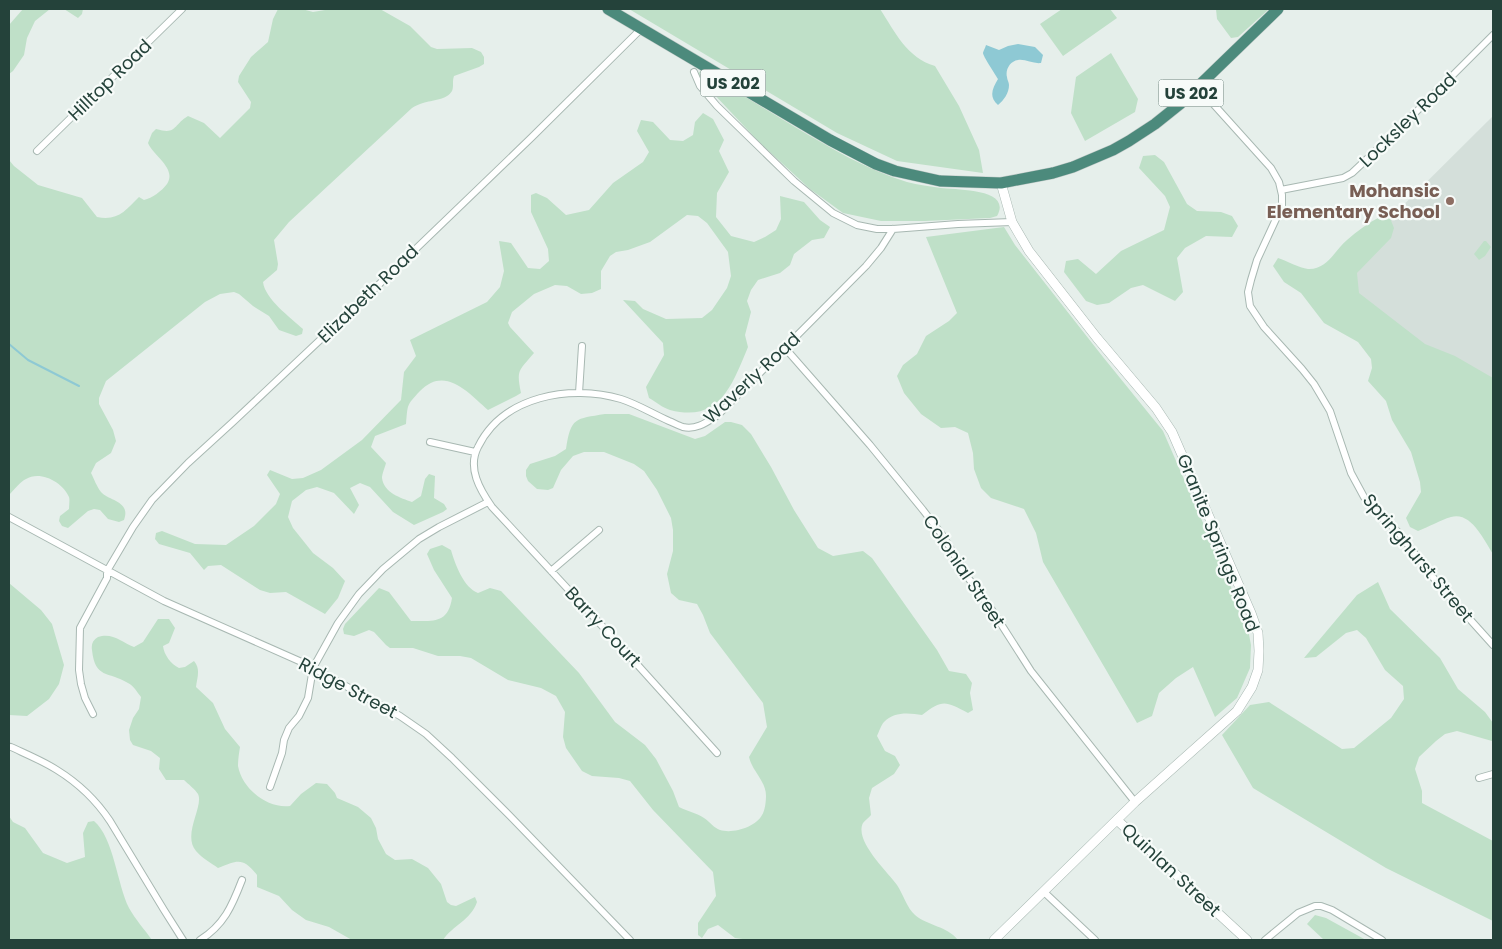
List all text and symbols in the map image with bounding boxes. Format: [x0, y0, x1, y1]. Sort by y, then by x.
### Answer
street label: Hilltop Road [62, 33, 157, 126]
street label: Locksley Road [1354, 67, 1462, 172]
road number: US 202 [700, 70, 766, 96]
road number: US 202 [1158, 80, 1224, 106]
place label: Mohansic Elementary School [1267, 178, 1440, 224]
marker: Mohansic Elementary School [1444, 195, 1456, 207]
street label: Elizabeth Road [312, 239, 424, 348]
street label: Waverly Road [698, 326, 805, 429]
street label: Granite Springs Road [1171, 450, 1266, 636]
street label: Springhurst Street [1357, 488, 1480, 627]
street label: Colonial Street [917, 509, 1012, 632]
street label: Barry Court [560, 581, 647, 672]
street label: Ridge Street [295, 651, 402, 724]
street label: Quinlan Street [1116, 817, 1226, 922]

